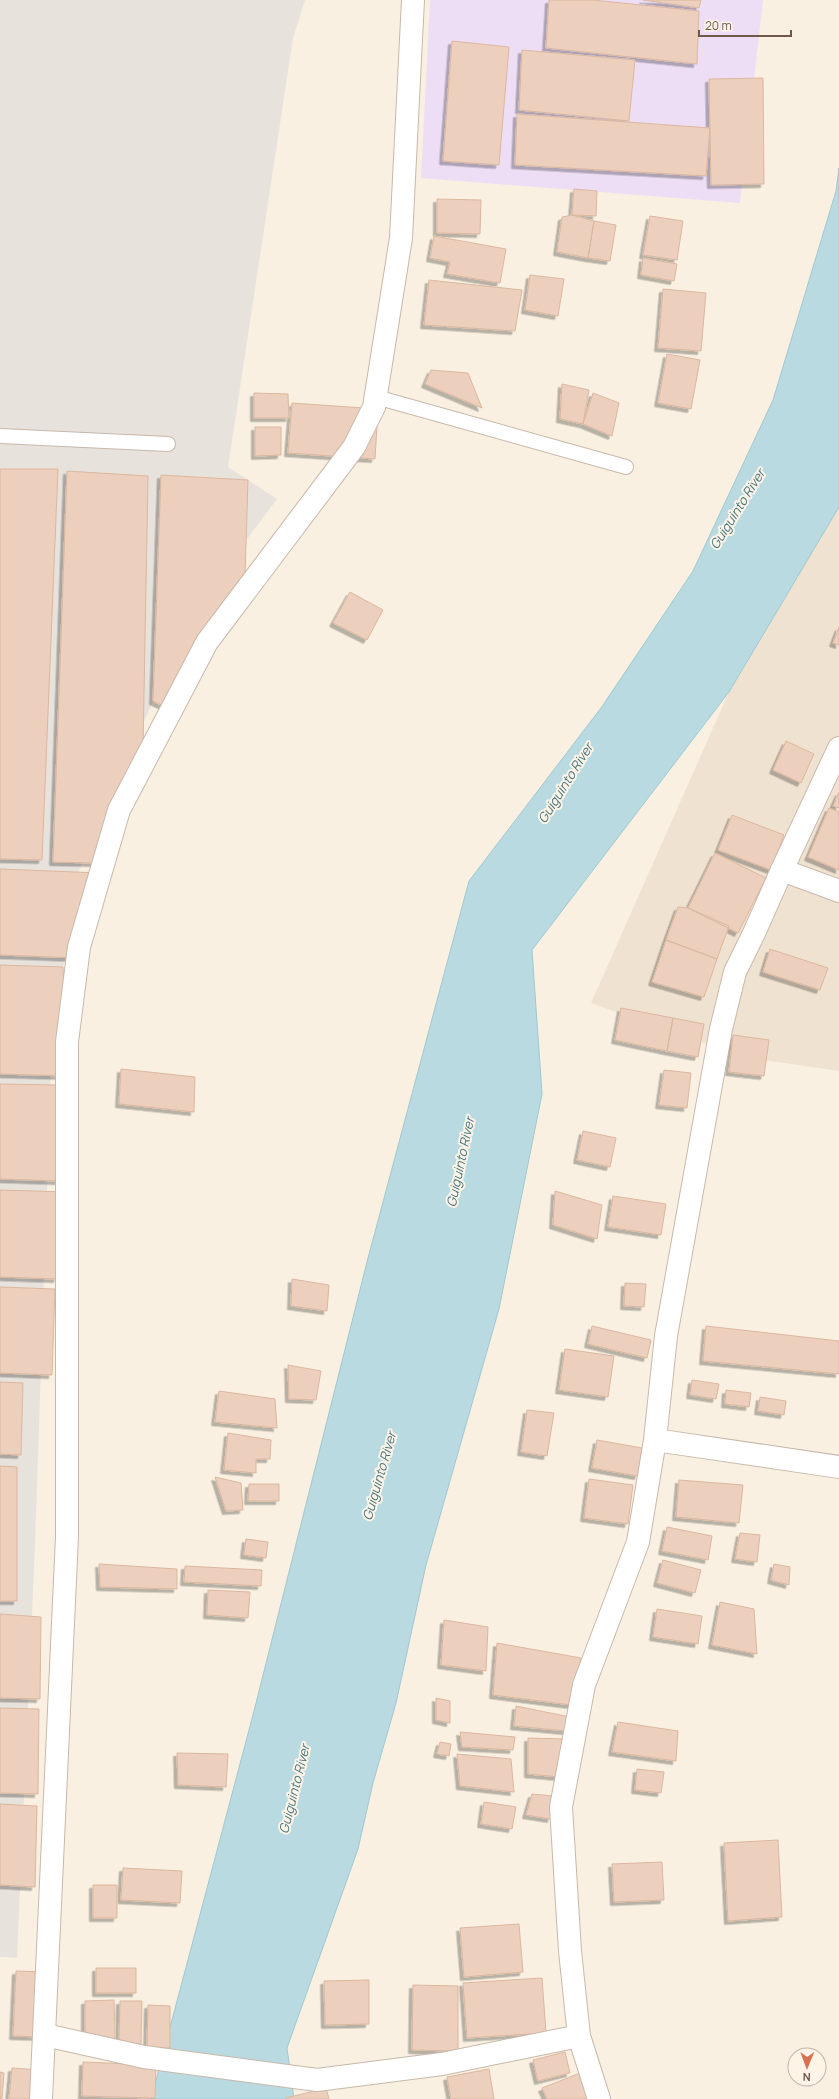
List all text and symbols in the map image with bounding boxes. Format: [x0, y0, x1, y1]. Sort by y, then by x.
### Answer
scale bar [699, 12, 791, 38]
text: 20 m [705, 17, 732, 34]
water label: Guiguinto River [705, 464, 770, 552]
water label: Guiguinto River [533, 738, 598, 826]
water label: Guiguinto River [442, 1113, 479, 1208]
water label: Guiguinto River [358, 1427, 401, 1522]
water label: Guiguinto River [274, 1740, 314, 1835]
north arrow [787, 2047, 827, 2087]
text: N [803, 2070, 811, 2085]

